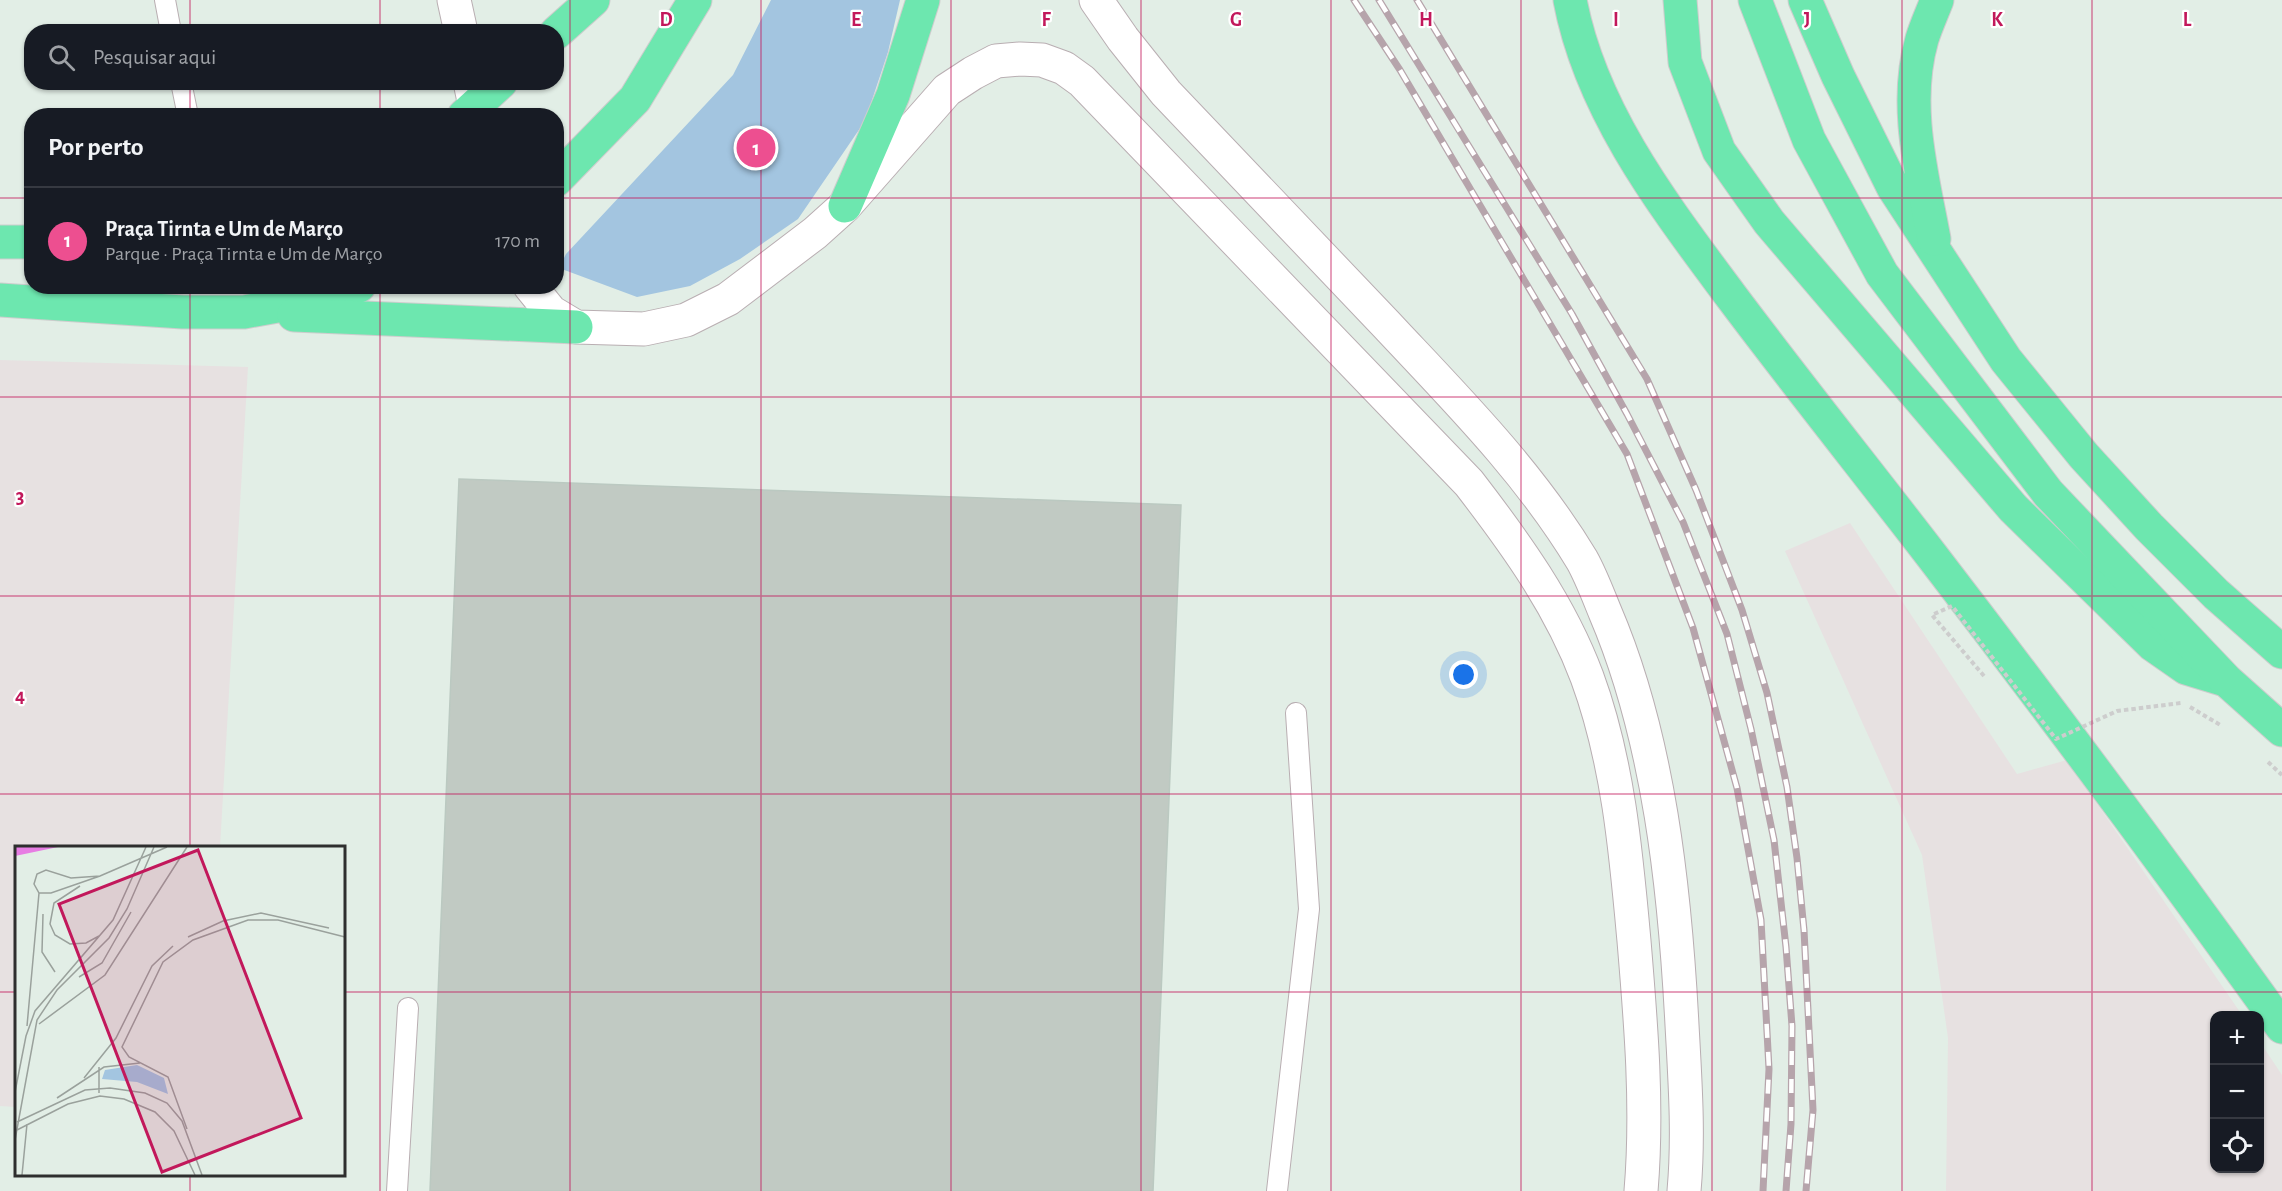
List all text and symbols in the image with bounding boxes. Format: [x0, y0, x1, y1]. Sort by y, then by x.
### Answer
text: D [659, 10, 673, 30]
text: E [851, 10, 861, 30]
text: F [1041, 10, 1051, 30]
text: G [1230, 10, 1242, 30]
text: H [1419, 10, 1433, 30]
text: I [1613, 10, 1619, 30]
text: J [1804, 10, 1810, 30]
text: K [1991, 10, 2003, 30]
text: L [2183, 10, 2192, 30]
search box [24, 24, 564, 90]
icon: search [45, 41, 78, 74]
text: Pesquisar aqui [93, 46, 216, 68]
pin: 1 [736, 126, 776, 170]
text: Por perto [48, 134, 144, 160]
text: Praça Tirnta e Um de Março [105, 218, 343, 240]
text: 1 [64, 231, 71, 251]
text: 170 m [495, 231, 540, 251]
text: Parque · Praça Tirnta e Um de Março [105, 244, 383, 264]
text: 3 [16, 487, 24, 507]
your location [1449, 660, 1478, 689]
text: 4 [15, 686, 25, 706]
inset map [15, 846, 345, 1176]
map controls [2210, 1011, 2264, 1173]
button: + [2210, 1011, 2264, 1065]
button: − [2210, 1065, 2264, 1119]
button: locate [2210, 1119, 2264, 1173]

